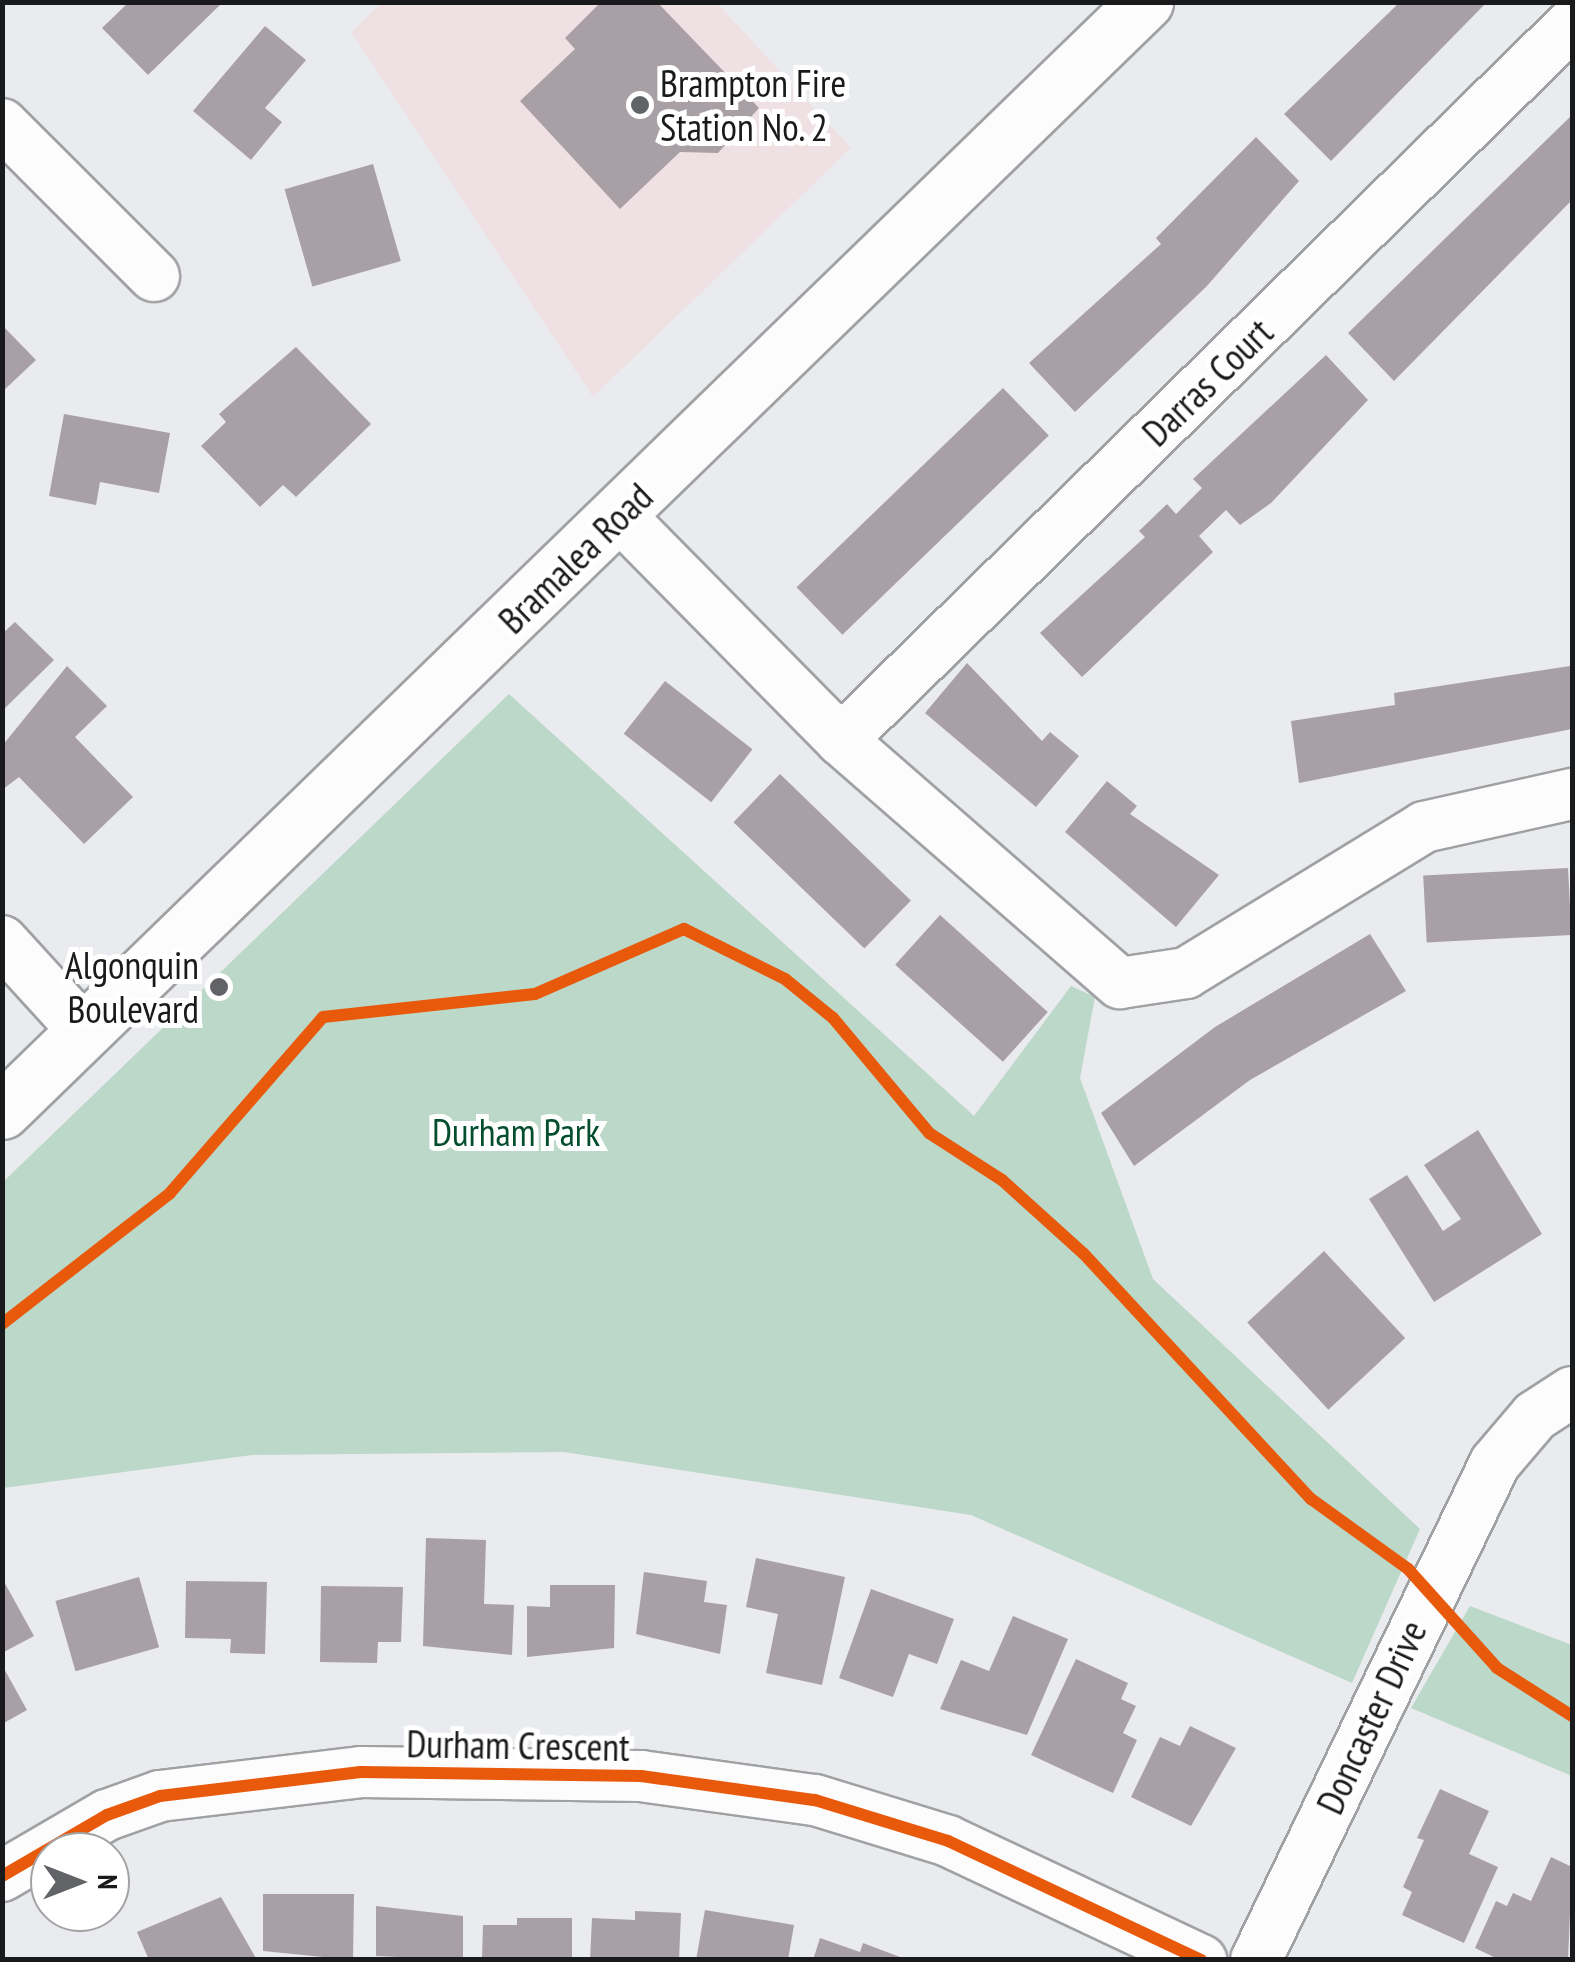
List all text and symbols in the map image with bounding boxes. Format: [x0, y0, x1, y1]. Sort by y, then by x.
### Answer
place label: Brampton Fire Station No. 2 [660, 60, 846, 150]
marker: Brampton Fire Station No. 2 [629, 94, 651, 116]
street label: Darras Court [1133, 309, 1281, 455]
street label: Bramalea Road [489, 473, 661, 643]
place label: Algonquin Boulevard [65, 942, 199, 1032]
marker: Algonquin Boulevard [208, 976, 230, 998]
park label: Durham Park [432, 1109, 600, 1155]
street label: Doncaster Drive [1306, 1613, 1436, 1821]
street label: Durham Crescent [406, 1720, 630, 1770]
north arrow [30, 1832, 130, 1932]
text: N [90, 1874, 127, 1890]

